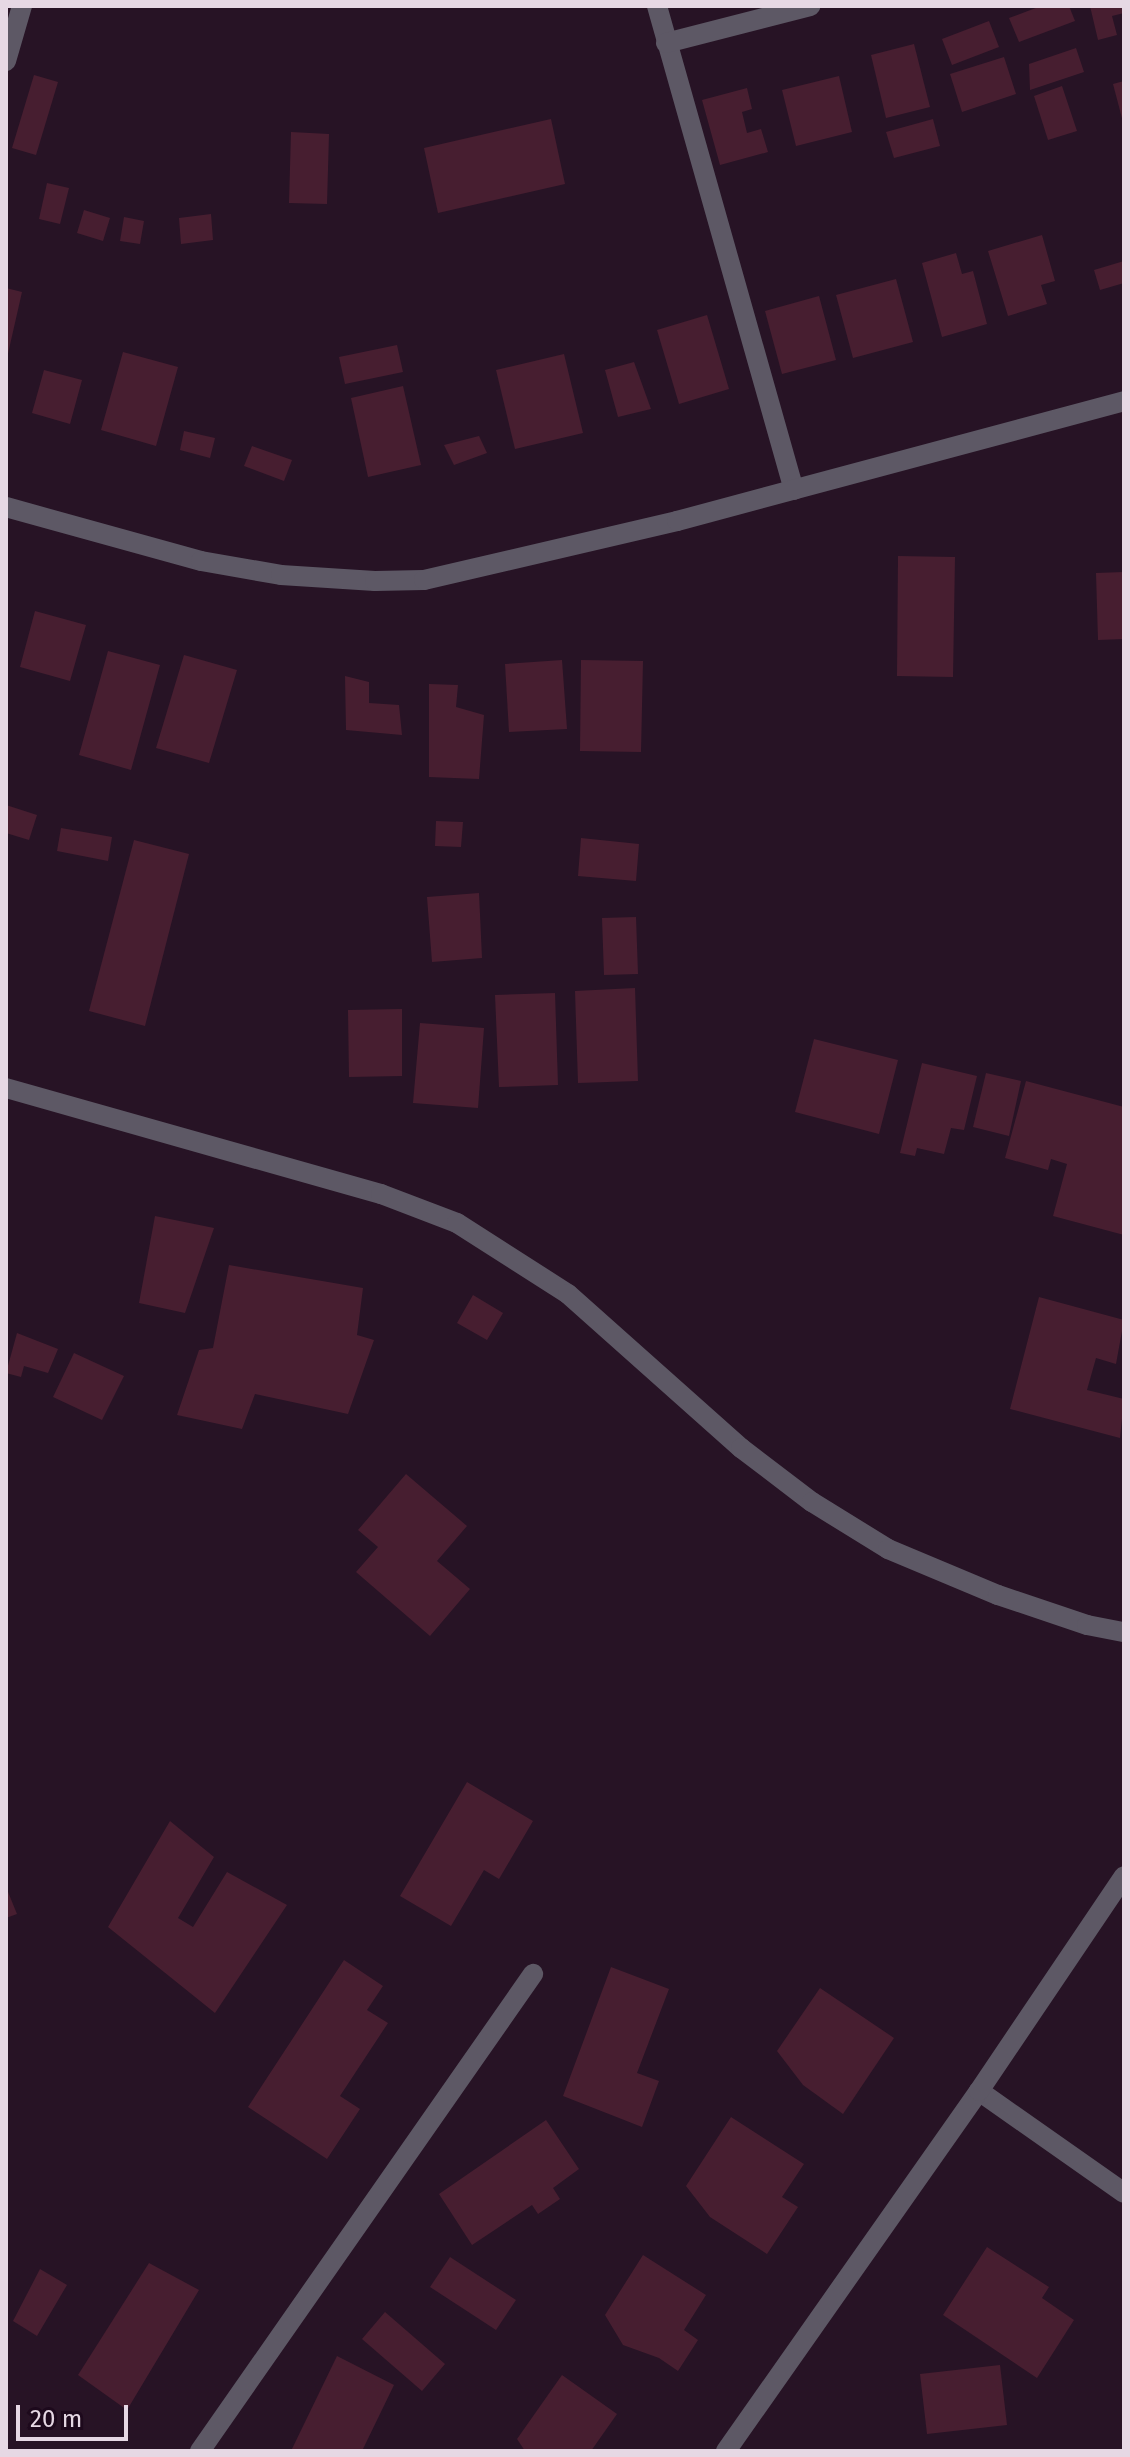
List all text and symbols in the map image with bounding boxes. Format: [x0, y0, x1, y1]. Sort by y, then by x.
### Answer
scale bar [20, 2389, 132, 2439]
text: 20 m [30, 2405, 82, 2433]

